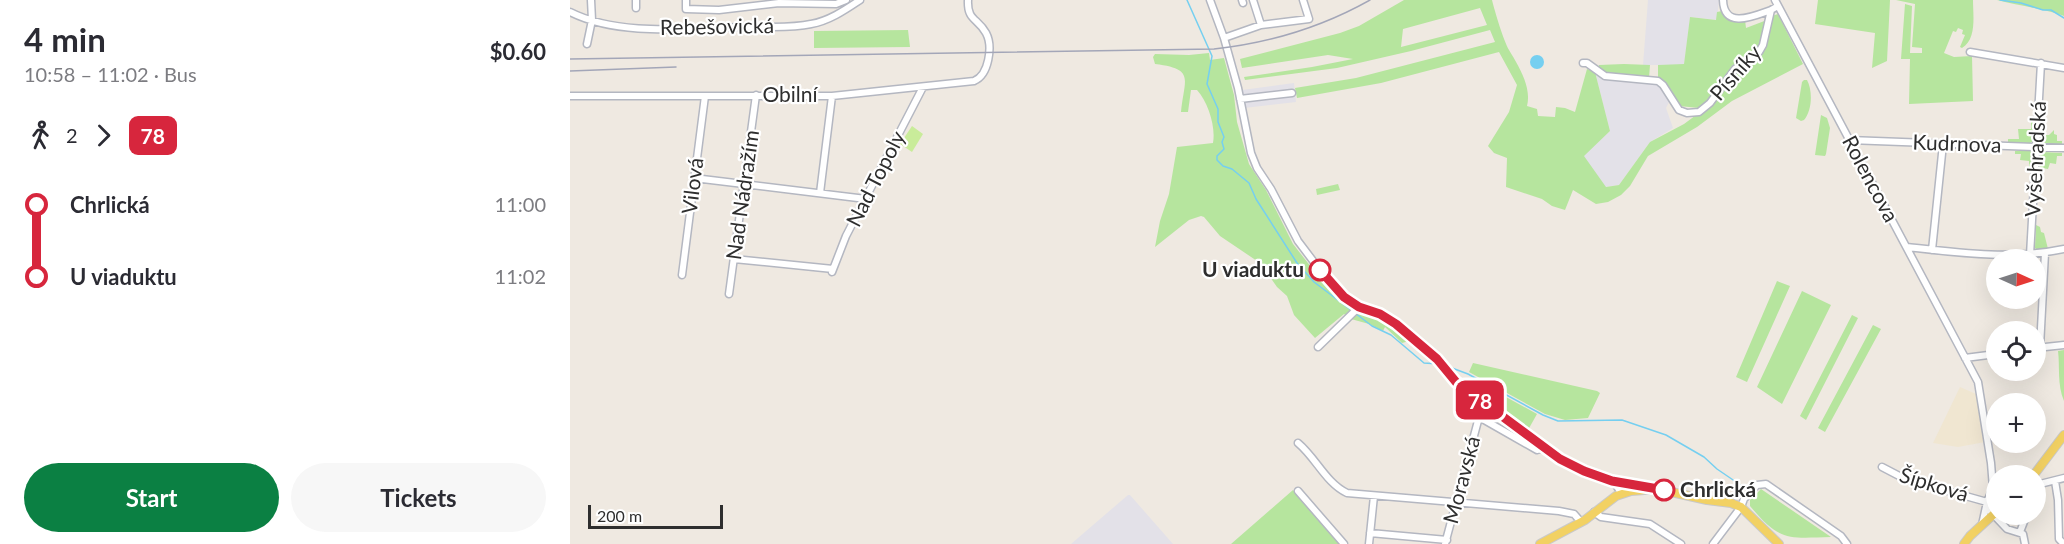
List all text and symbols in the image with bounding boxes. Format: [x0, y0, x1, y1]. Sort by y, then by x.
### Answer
street label: Rebešovická [660, 12, 774, 39]
text: 4 min [24, 19, 106, 59]
text: $0.60 [490, 38, 546, 65]
street label: Písníky [1704, 39, 1766, 105]
text: 10:58 – 11:02 · Bus [24, 62, 197, 86]
street label: Obilní [762, 81, 819, 106]
street label: Vyšehradská [2019, 100, 2050, 218]
icon: walk [24, 119, 57, 152]
icon: forward [87, 119, 120, 152]
text: 2 [66, 123, 78, 147]
text: 78 [141, 123, 165, 148]
street label: Nad Topoly [840, 126, 909, 230]
street label: Nad Nádražím [720, 128, 763, 261]
street label: Kudrnova [1912, 128, 2002, 157]
street label: Rolencova [1838, 131, 1905, 226]
street label: Vilová [676, 156, 707, 216]
text: Chrlická [70, 191, 150, 218]
text: 11:00 [495, 192, 546, 216]
north arrow [1986, 249, 2046, 309]
map controls [1986, 249, 2046, 525]
place label: U viaduktu [1202, 256, 1304, 281]
marker: U viaduktu [1309, 259, 1331, 281]
text: U viaduktu [70, 263, 177, 290]
text: 11:02 [495, 264, 546, 288]
button: locate [1986, 321, 2046, 381]
line badge: 78 [1453, 380, 1507, 420]
text: 78 [1468, 388, 1492, 413]
button: + [1986, 393, 2046, 453]
street label: Moravská [1437, 433, 1484, 526]
street label: Šípková [1897, 461, 1972, 506]
button: Start [24, 463, 279, 532]
button: Tickets [291, 463, 546, 532]
button: − [1986, 465, 2046, 525]
place label: Chrlická [1680, 476, 1756, 501]
marker: Chrlická [1653, 479, 1675, 501]
scale bar [588, 502, 723, 530]
text: 200 m [597, 506, 642, 525]

